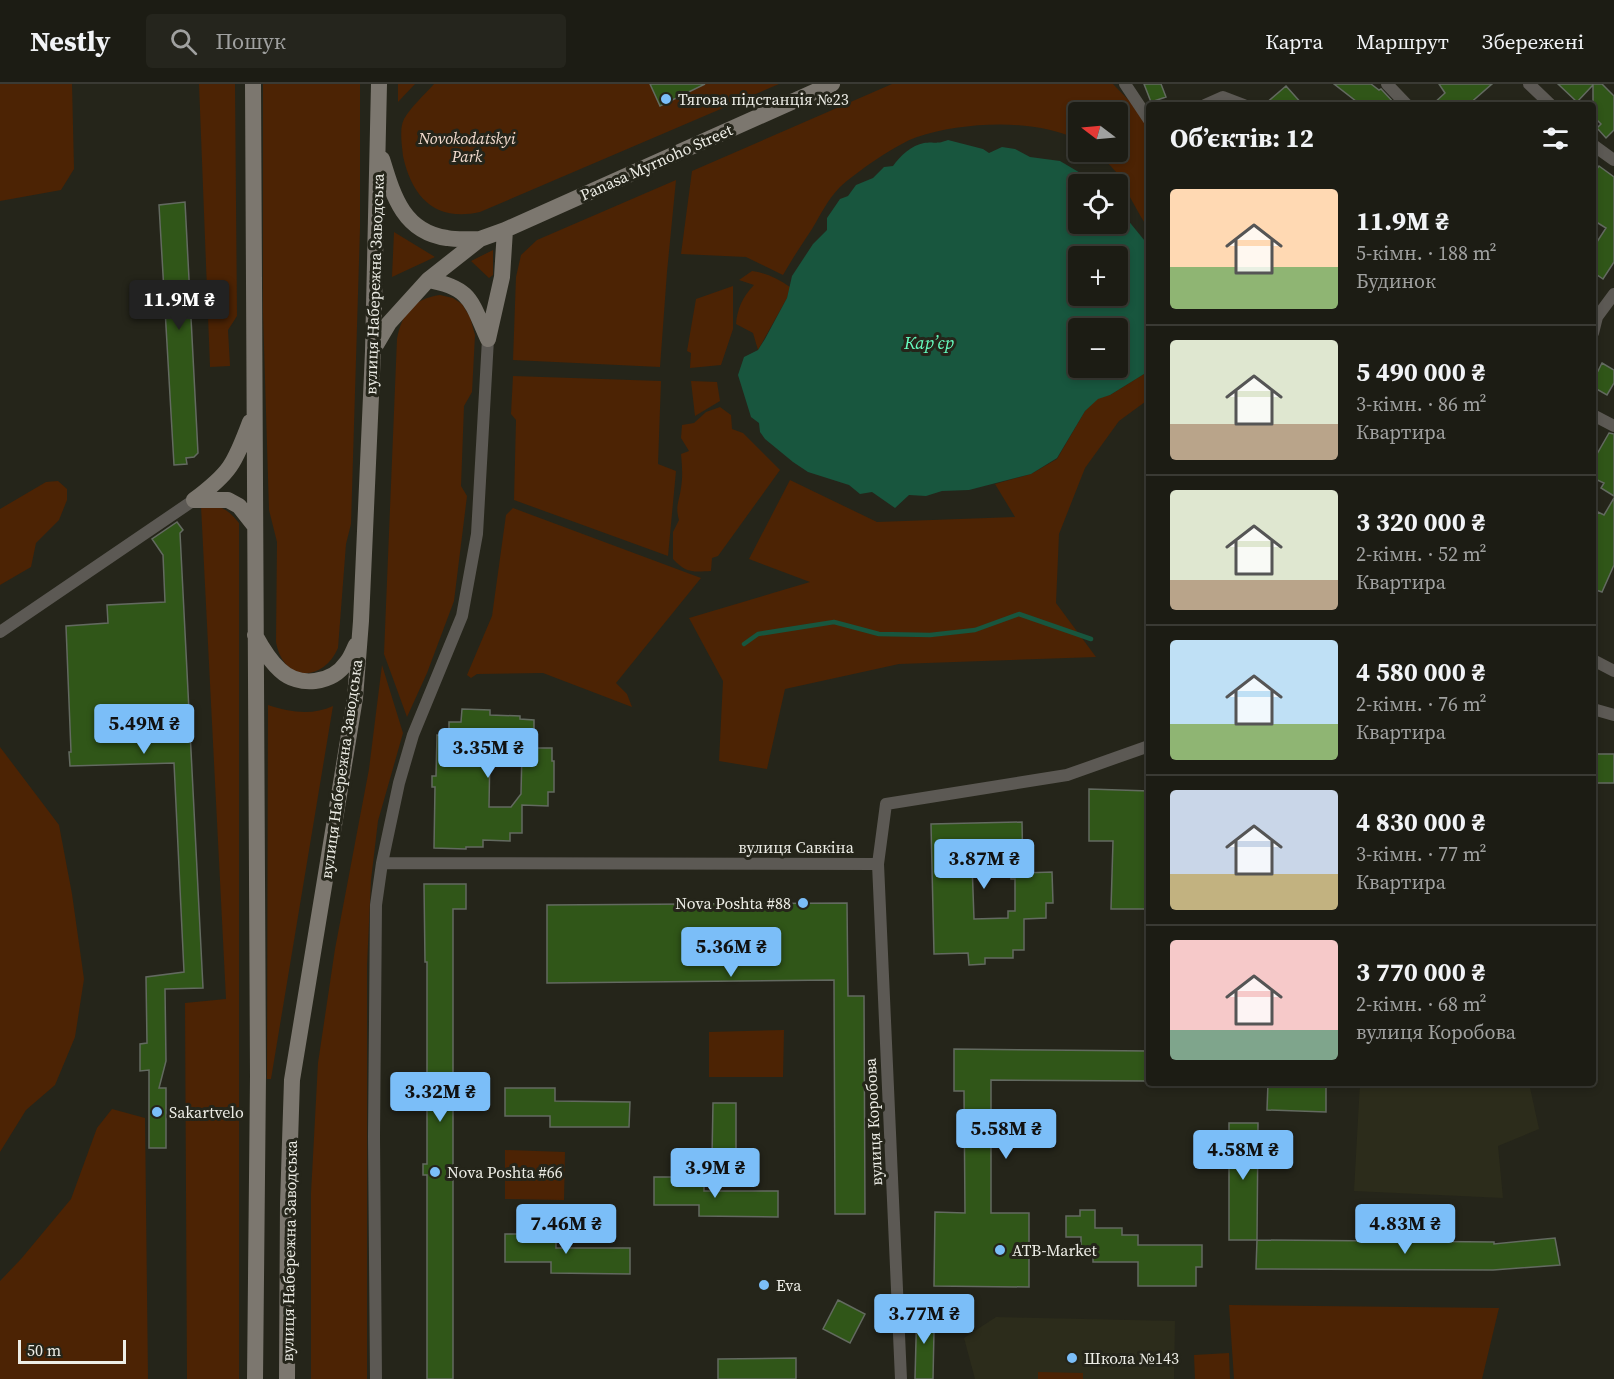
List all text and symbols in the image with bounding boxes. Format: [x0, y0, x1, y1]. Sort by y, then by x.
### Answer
search box [146, 14, 566, 68]
text: Nestly [30, 22, 110, 60]
icon: search [167, 25, 200, 58]
text: Пошук [215, 26, 286, 56]
text: Карта [1265, 27, 1323, 56]
text: Маршрут [1356, 27, 1449, 56]
text: Збережені [1482, 27, 1584, 56]
place label: Тягова пiдстанцiя №23 [678, 88, 849, 110]
marker: Тягова пiдстанцiя №23 [659, 92, 673, 106]
north arrow [1068, 102, 1128, 162]
map controls [1068, 102, 1128, 378]
street label: Panasa Myrnoho Street [576, 118, 737, 206]
text: Об’єктів: 12 [1170, 120, 1314, 156]
icon: filters [1539, 122, 1572, 155]
park label: Novokodatskyi Park [417, 127, 516, 167]
street label: вулиця Набережна Заводська [359, 172, 389, 395]
button: locate [1068, 174, 1128, 234]
text: 11.9M ₴ [1356, 203, 1449, 239]
icon: home [1218, 213, 1290, 285]
text: 5-кімн. · 188 m² [1356, 239, 1497, 267]
button: + [1068, 246, 1128, 306]
text: Будинок [1356, 267, 1436, 295]
pin: 11.9M ₴ [124, 280, 234, 331]
text: 11.9M ₴ [143, 285, 215, 313]
button: − [1068, 318, 1128, 378]
water label: Кар’єр [903, 330, 954, 355]
text: 5 490 000 ₴ [1356, 354, 1485, 390]
icon: home [1218, 364, 1290, 436]
text: 3-кімн. · 86 m² [1356, 390, 1487, 418]
text: Квартира [1356, 418, 1446, 446]
text: 3 320 000 ₴ [1356, 504, 1485, 540]
icon: home [1218, 514, 1290, 586]
text: 2-кімн. · 52 m² [1356, 540, 1487, 568]
text: Квартира [1356, 568, 1446, 596]
text: 4 580 000 ₴ [1356, 654, 1485, 690]
street label: вулиця Набережна Заводська [315, 657, 367, 880]
icon: home [1218, 664, 1290, 736]
text: 2-кімн. · 76 m² [1356, 690, 1487, 718]
pin: 5.49M ₴ [89, 704, 199, 755]
text: 5.49M ₴ [108, 709, 180, 737]
text: Квартира [1356, 718, 1446, 746]
pin: 3.35M ₴ [433, 728, 543, 779]
text: 3.35M ₴ [452, 733, 524, 761]
text: 4 830 000 ₴ [1356, 804, 1485, 840]
icon: home [1218, 814, 1290, 886]
street label: вулиця Савкіна [738, 836, 855, 858]
pin: 3.87M ₴ [929, 839, 1039, 890]
text: 3-кімн. · 77 m² [1356, 840, 1487, 868]
text: 3.87M ₴ [948, 844, 1020, 872]
text: Квартира [1356, 868, 1446, 896]
place label: Nova Poshta #88 [675, 892, 791, 914]
marker: Nova Poshta #88 [796, 896, 810, 910]
pin: 5.36M ₴ [676, 927, 786, 978]
text: 5.36M ₴ [695, 932, 767, 960]
text: 3 770 000 ₴ [1356, 954, 1485, 990]
icon: home [1218, 964, 1290, 1036]
text: 2-кімн. · 68 m² [1356, 990, 1487, 1018]
text: вулиця Коробова [1356, 1018, 1516, 1046]
street label: вулиця Коробова [859, 1057, 887, 1186]
pin: 3.32M ₴ [385, 1072, 495, 1123]
text: 3.32M ₴ [404, 1077, 476, 1105]
place label: Sakartvelo [169, 1101, 244, 1123]
marker: Sakartvelo [150, 1105, 164, 1119]
pin: 5.58M ₴ [951, 1109, 1061, 1160]
text: 5.58M ₴ [970, 1114, 1042, 1142]
pin: 4.58M ₴ [1188, 1130, 1298, 1181]
text: 4.58M ₴ [1207, 1135, 1279, 1163]
street label: вулиця Набережна Заводська [276, 1139, 302, 1362]
pin: 3.9M ₴ [666, 1148, 764, 1199]
text: 3.9M ₴ [685, 1153, 745, 1181]
place label: Nova Poshta #66 [447, 1161, 563, 1183]
marker: Nova Poshta #66 [428, 1165, 442, 1179]
pin: 7.46M ₴ [511, 1204, 621, 1255]
pin: 4.83M ₴ [1350, 1204, 1460, 1255]
text: 7.46M ₴ [530, 1209, 602, 1237]
text: 4.83M ₴ [1369, 1209, 1441, 1237]
place label: ATB-Market [1012, 1239, 1098, 1261]
marker: ATB-Market [993, 1243, 1007, 1257]
place label: Eva [776, 1274, 802, 1296]
marker: Eva [757, 1278, 771, 1292]
pin: 3.77M ₴ [869, 1294, 979, 1345]
text: 3.77M ₴ [888, 1299, 960, 1327]
scale bar [18, 1337, 126, 1364]
text: 50 m [27, 1339, 61, 1361]
place label: Школа №143 [1084, 1347, 1179, 1369]
marker: Школа №143 [1065, 1351, 1079, 1365]

